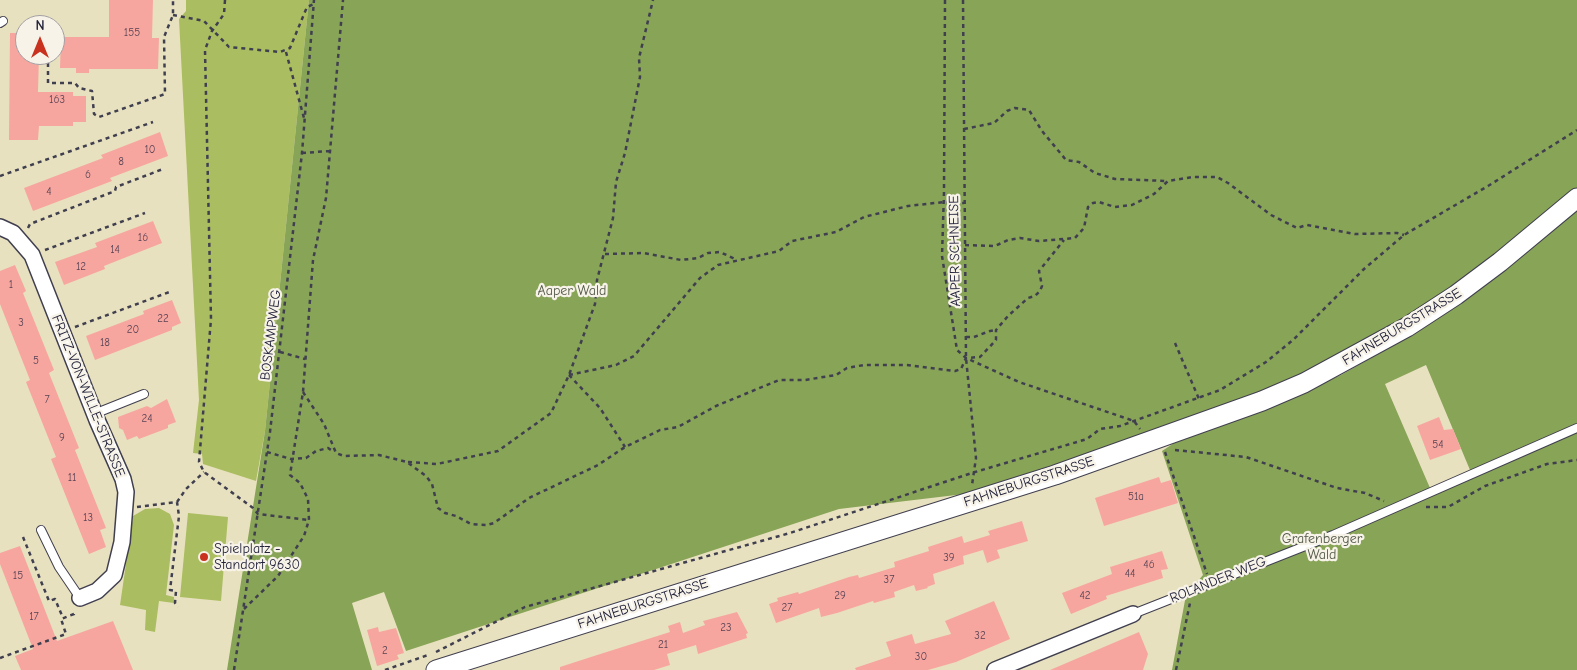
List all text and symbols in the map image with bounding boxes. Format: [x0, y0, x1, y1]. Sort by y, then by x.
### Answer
north arrow [15, 15, 65, 65]
text: N [35, 17, 45, 34]
house number: 155 [124, 26, 140, 40]
house number: 163 [49, 93, 65, 107]
house number: 10 [144, 143, 156, 157]
house number: 8 [118, 155, 124, 169]
house number: 6 [85, 168, 91, 182]
house number: 4 [46, 185, 52, 199]
street label: AAPER SCHNEISE [946, 195, 964, 307]
house number: 16 [138, 231, 148, 245]
house number: 14 [110, 243, 120, 257]
house number: 12 [76, 260, 86, 274]
house number: 1 [9, 278, 13, 292]
park label: Aaper Wald [538, 283, 606, 299]
street label: FAHNEBURGSTRASSE [1339, 285, 1465, 369]
street label: BOSKAMPWEG [257, 289, 285, 381]
street label: FRITZ-VON-WILLE-STRASSE [48, 312, 128, 480]
house number: 22 [157, 312, 169, 326]
house number: 3 [18, 316, 24, 330]
house number: 20 [127, 323, 139, 337]
house number: 18 [100, 336, 110, 350]
house number: 5 [33, 354, 39, 368]
house number: 7 [44, 393, 50, 407]
house number: 24 [141, 412, 153, 426]
house number: 9 [59, 431, 65, 445]
house number: 54 [1432, 438, 1444, 452]
street label: FAHNEBURGSTRASSE [962, 453, 1096, 511]
house number: 11 [68, 471, 76, 485]
house number: 51a [1128, 490, 1144, 504]
house number: 13 [83, 511, 93, 525]
park label: Grafenberger Wald [1282, 531, 1362, 564]
place label: Spielplatz - Standort 9630 [214, 541, 300, 574]
marker: Spielplatz - Standort 9630 [198, 551, 210, 563]
house number: 39 [943, 551, 955, 565]
street label: ROLANDER WEG [1167, 553, 1269, 607]
house number: 46 [1143, 558, 1155, 572]
house number: 44 [1125, 567, 1135, 581]
house number: 15 [13, 569, 23, 583]
house number: 37 [884, 573, 894, 587]
street label: FAHNEBURGSTRASSE [576, 575, 710, 633]
house number: 29 [834, 589, 846, 603]
house number: 42 [1079, 589, 1091, 603]
house number: 27 [782, 601, 792, 615]
house number: 17 [29, 610, 39, 624]
house number: 23 [720, 621, 732, 635]
house number: 32 [974, 629, 986, 643]
house number: 21 [658, 638, 668, 652]
house number: 2 [382, 644, 388, 658]
house number: 30 [915, 650, 927, 664]

